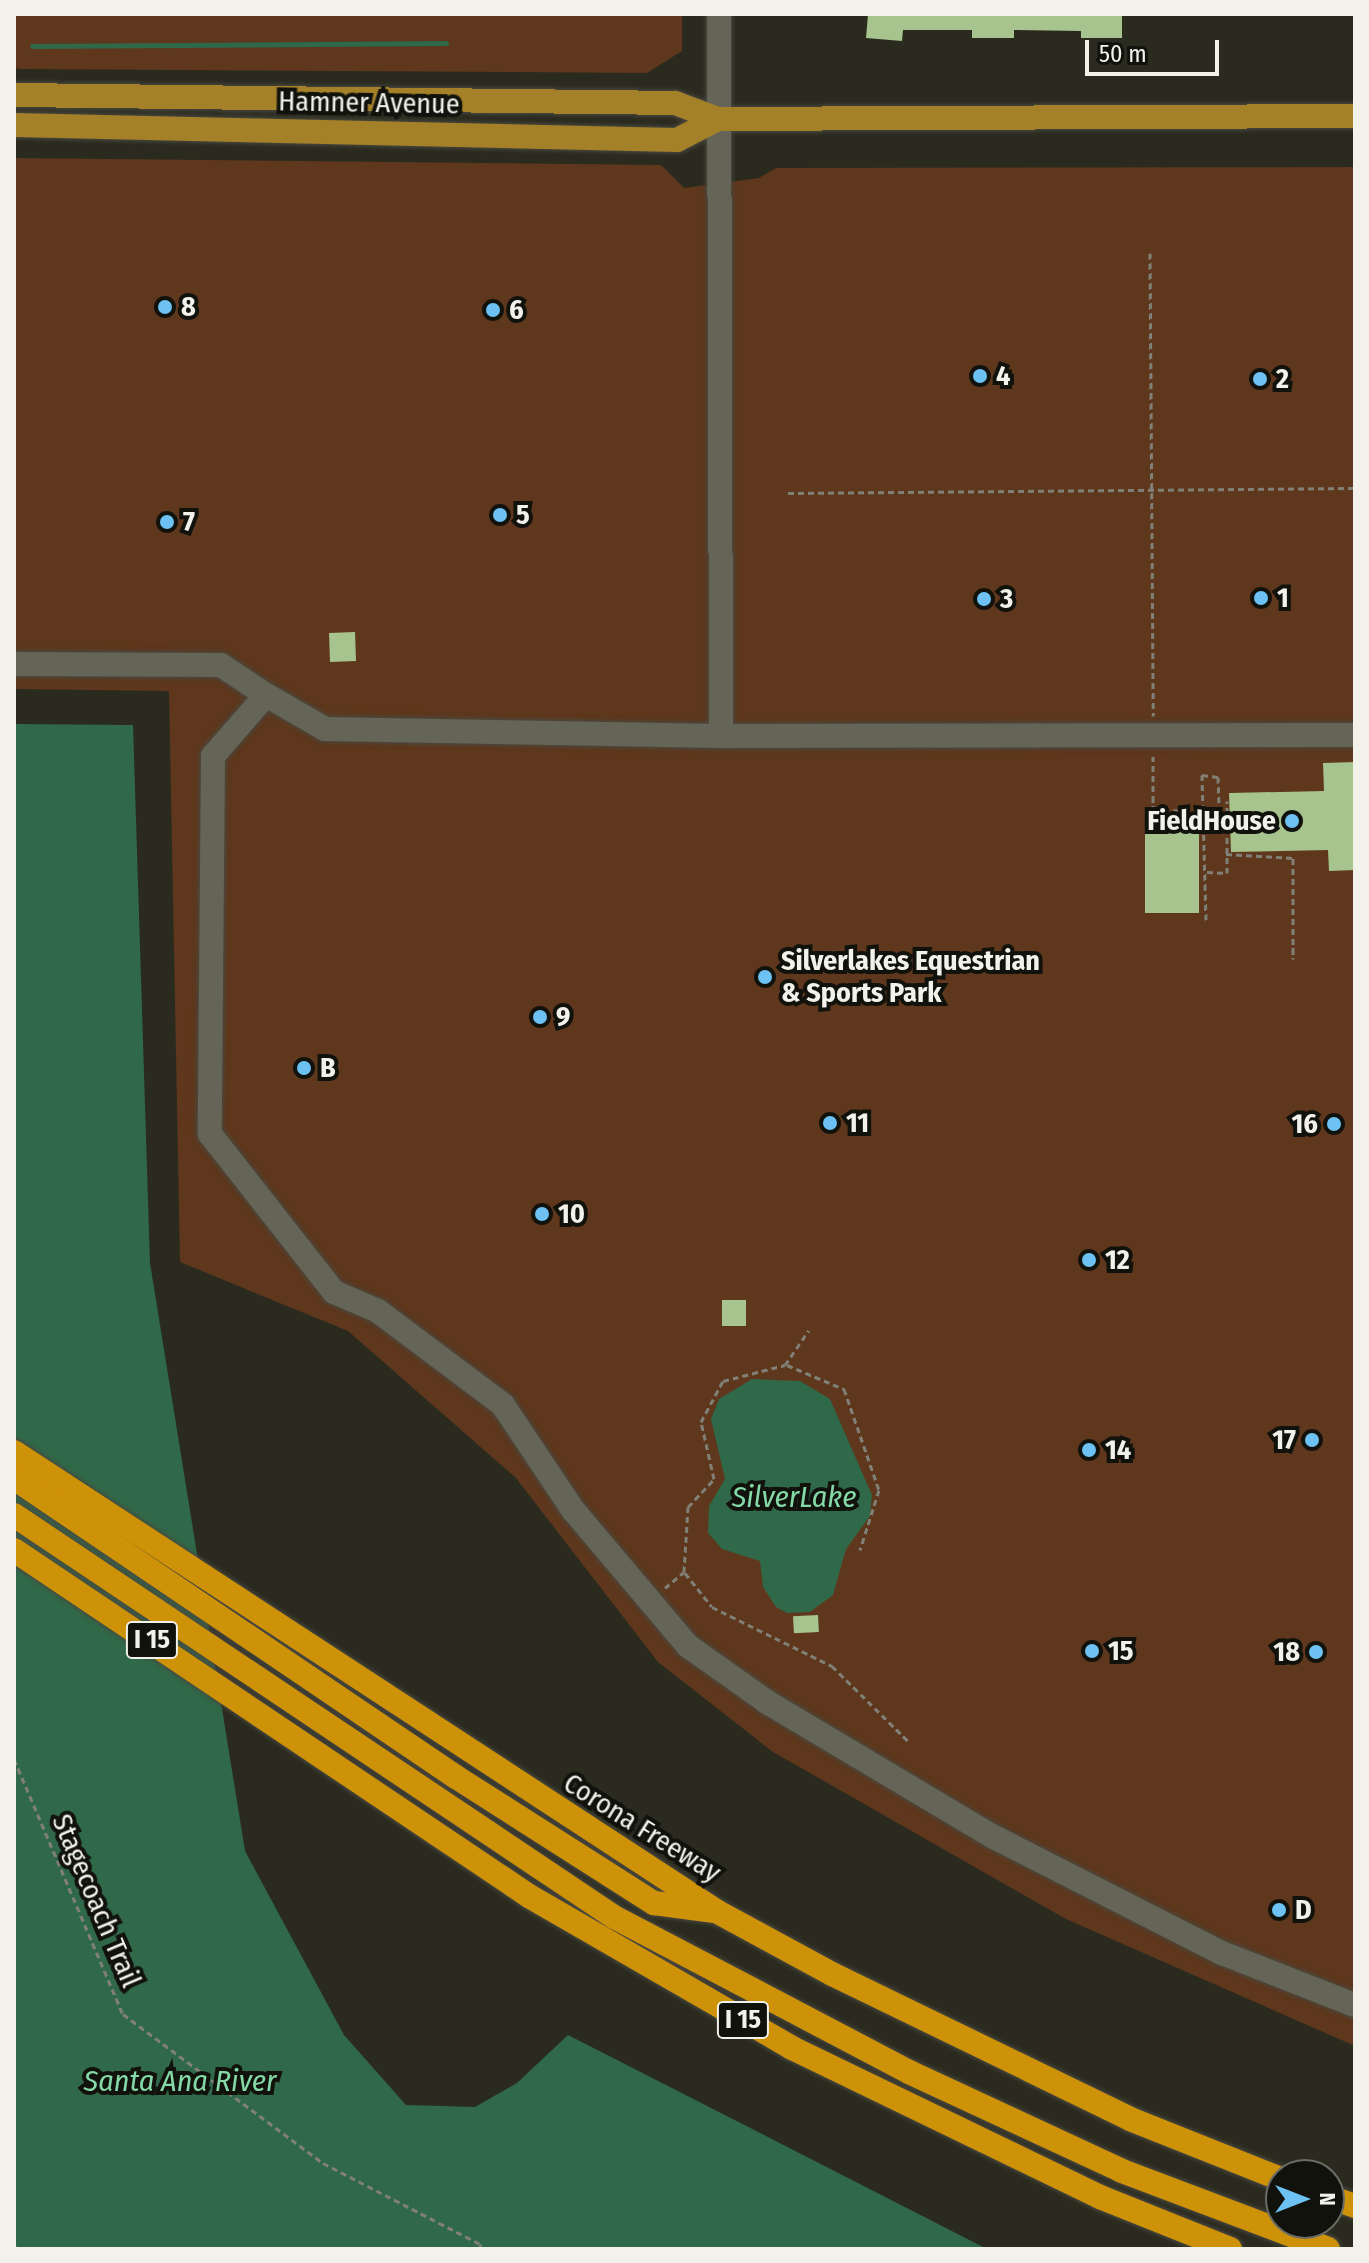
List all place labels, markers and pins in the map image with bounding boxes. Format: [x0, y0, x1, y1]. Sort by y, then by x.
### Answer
place label: 8 [181, 290, 196, 324]
place label: 6 [509, 293, 524, 327]
marker: 8 [156, 298, 174, 316]
marker: 6 [484, 301, 502, 319]
place label: 4 [996, 359, 1010, 393]
place label: 2 [1276, 362, 1289, 396]
marker: 4 [971, 367, 989, 385]
marker: 2 [1251, 370, 1269, 388]
place label: 5 [516, 498, 530, 532]
place label: 7 [183, 505, 195, 539]
marker: 5 [491, 506, 509, 524]
marker: 7 [158, 513, 176, 531]
place label: 1 [1277, 581, 1289, 615]
place label: 3 [1000, 582, 1013, 616]
marker: 1 [1252, 589, 1270, 607]
marker: 3 [975, 590, 993, 608]
place label: FieldHouse [1147, 804, 1276, 838]
marker: FieldHouse [1283, 812, 1301, 830]
place label: Silverlakes Equestrian & Sports Park [781, 944, 1040, 1010]
marker: Silverlakes Equestrian & Sports Park [756, 968, 774, 986]
place label: 9 [556, 1000, 570, 1034]
marker: 9 [531, 1008, 549, 1026]
place label: B [320, 1051, 336, 1085]
marker: B [295, 1059, 313, 1077]
place label: 11 [846, 1106, 869, 1140]
place label: 16 [1292, 1107, 1318, 1141]
marker: 11 [821, 1114, 839, 1132]
marker: 16 [1325, 1115, 1343, 1133]
place label: 10 [558, 1197, 585, 1231]
marker: 10 [533, 1205, 551, 1223]
place label: 12 [1105, 1243, 1130, 1277]
marker: 12 [1080, 1251, 1098, 1269]
place label: 17 [1272, 1423, 1296, 1457]
marker: 17 [1303, 1431, 1321, 1449]
place label: 14 [1105, 1433, 1131, 1467]
marker: 14 [1080, 1441, 1098, 1459]
place label: 15 [1108, 1634, 1134, 1668]
place label: 18 [1273, 1635, 1300, 1669]
marker: 15 [1083, 1642, 1101, 1660]
marker: 18 [1307, 1643, 1325, 1661]
place label: D [1295, 1893, 1312, 1927]
marker: D [1270, 1901, 1288, 1919]

